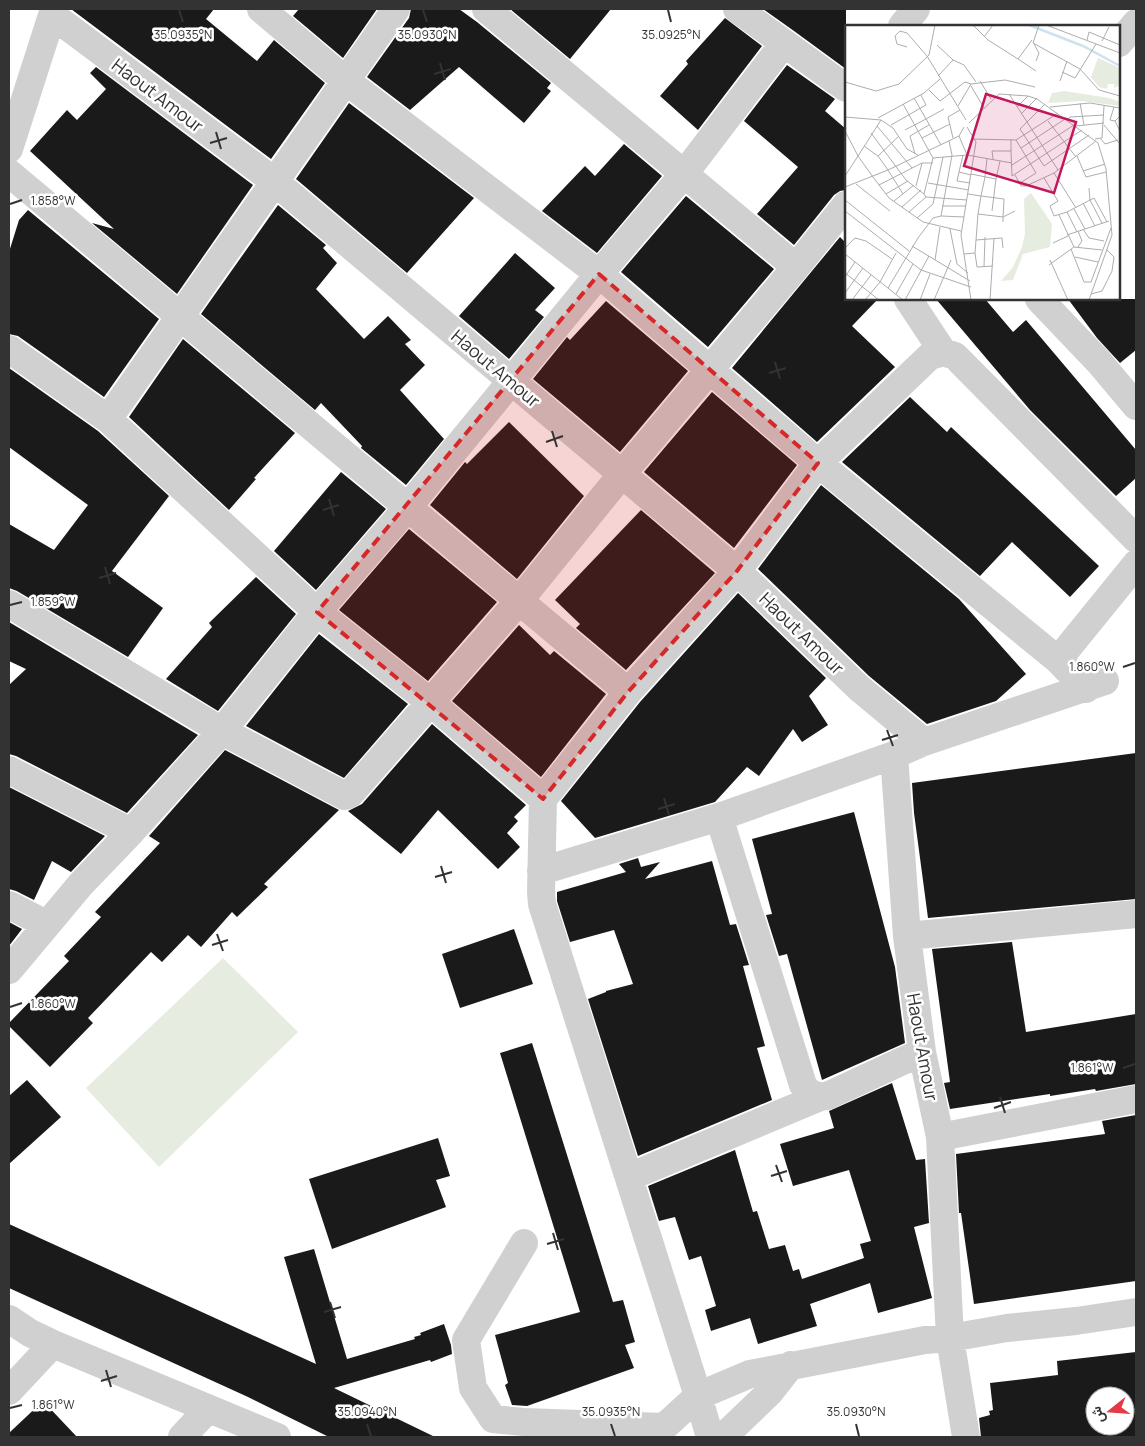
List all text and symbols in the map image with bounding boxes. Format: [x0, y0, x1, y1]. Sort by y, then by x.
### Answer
inset map [845, 25, 1120, 300]
text: 35.0935°N [154, 26, 212, 43]
text: 35.0930°N [398, 26, 456, 43]
text: 35.0925°N [642, 26, 700, 43]
street label: Haout Amour [107, 53, 209, 138]
text: 1.858°W [31, 192, 76, 209]
street label: Haout Amour [447, 324, 546, 413]
street label: Haout Amour [754, 587, 850, 680]
text: 1.859°W [30, 593, 76, 610]
text: 1.860°W [1069, 658, 1116, 675]
street label: Haout Amour [902, 991, 944, 1103]
text: 1.860°W [30, 995, 77, 1012]
text: 1.861°W [1071, 1059, 1114, 1076]
north arrow [1085, 1386, 1135, 1436]
text: 1.861°W [32, 1396, 75, 1413]
text: 35.0940°N [337, 1403, 397, 1420]
text: 35.0935°N [582, 1403, 640, 1420]
text: 35.0930°N [827, 1403, 885, 1420]
text: ش [1085, 1404, 1109, 1426]

